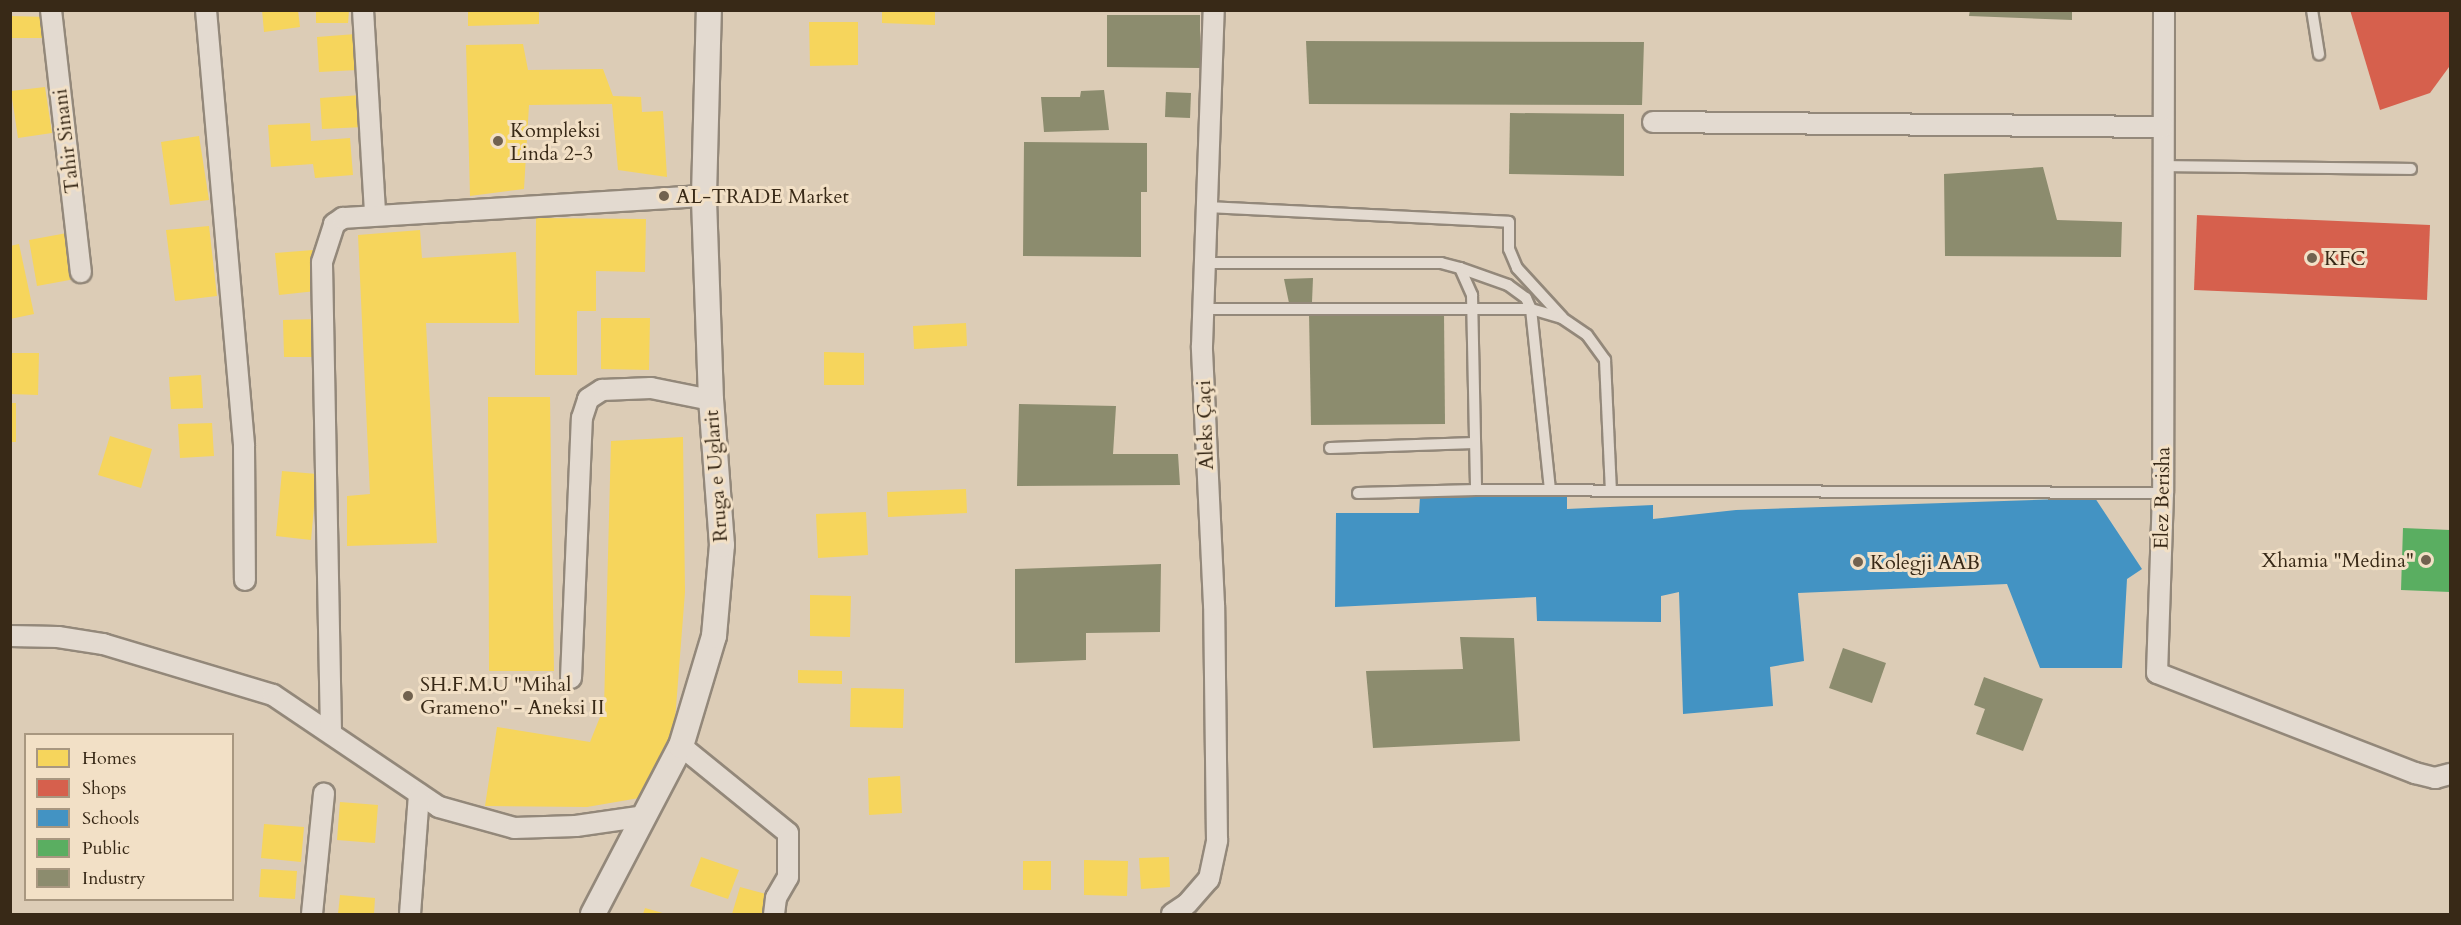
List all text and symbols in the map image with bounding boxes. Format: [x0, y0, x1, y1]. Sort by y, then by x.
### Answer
street label: Tahir Sinani [48, 87, 84, 195]
place label: Kompleksi Linda 2-3 [510, 118, 600, 165]
marker: Kompleksi Linda 2-3 [491, 134, 505, 148]
place label: AL-TRADE Market [676, 184, 849, 208]
marker: AL-TRADE Market [657, 189, 671, 203]
place label: KFC [2324, 246, 2366, 270]
marker: KFC [2305, 251, 2319, 265]
street label: Aleks Çaçi [1191, 380, 1219, 470]
street label: Rruga e Uglarit [699, 409, 733, 543]
street label: Elez Berisha [2149, 446, 2175, 550]
place label: Xhamia "Medina" [2262, 548, 2414, 572]
place label: Kolegji AAB [1870, 550, 1980, 574]
marker: Xhamia "Medina" [2419, 553, 2433, 567]
marker: Kolegji AAB [1851, 555, 1865, 569]
place label: SH.F.M.U "Mihal Grameno" - Aneksi II [420, 672, 604, 719]
marker: SH.F.M.U "Mihal Grameno" - Aneksi II [401, 689, 415, 703]
legend [24, 733, 234, 901]
text: Homes [82, 746, 136, 771]
text: Shops [82, 776, 126, 801]
text: Schools [82, 806, 139, 831]
text: Public [82, 836, 130, 861]
text: Industry [82, 866, 146, 891]

